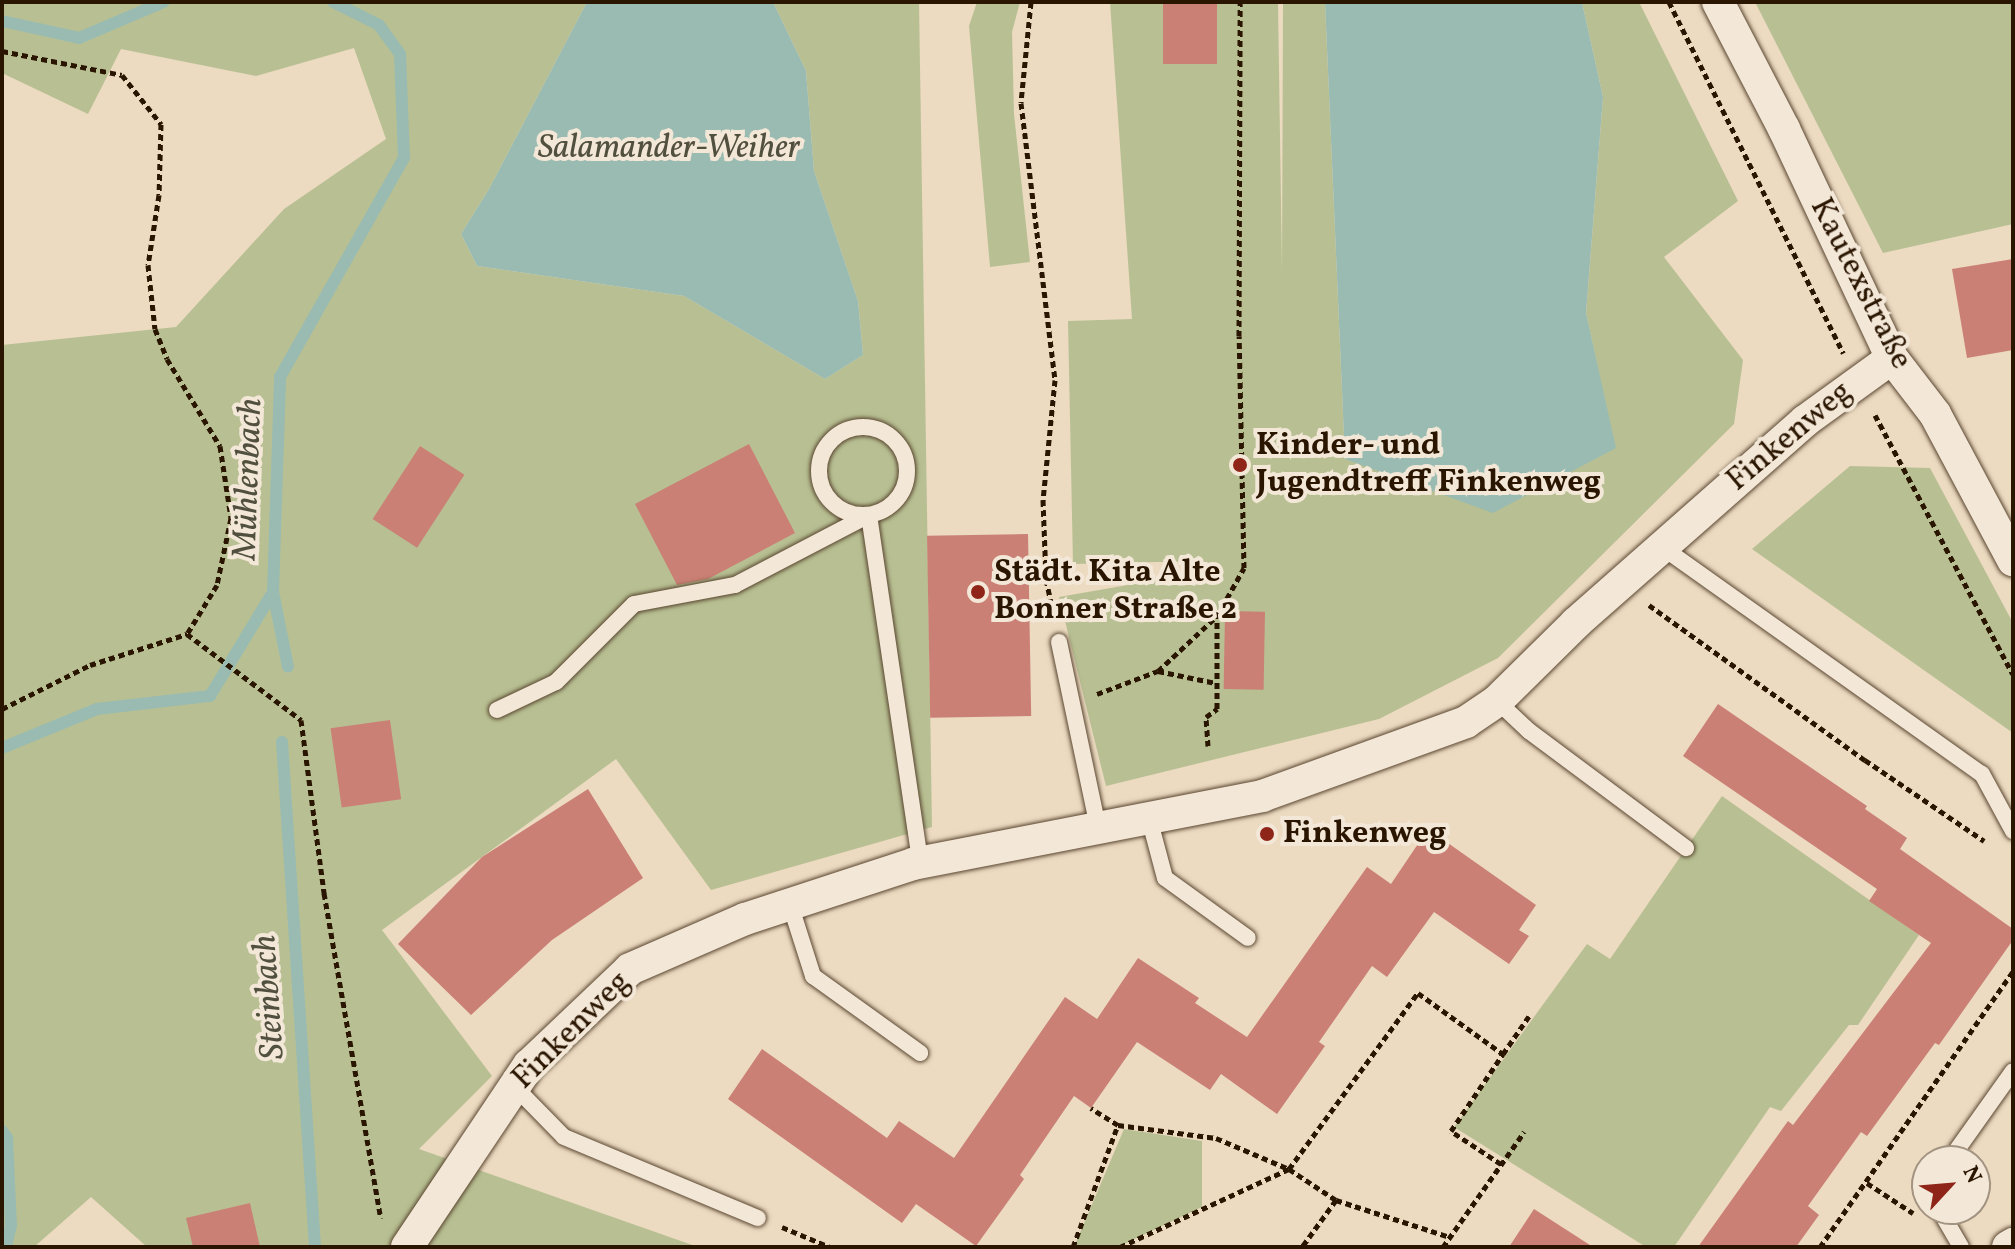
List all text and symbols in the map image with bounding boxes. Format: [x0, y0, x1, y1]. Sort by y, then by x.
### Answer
water label: Salamander-Weiher [538, 129, 800, 169]
street label: Kautexstraße [1800, 192, 1920, 376]
street label: Finkenweg [1720, 374, 1860, 500]
water label: Mühlenbach [226, 397, 272, 561]
place label: Kinder- und Jugendtreff Finkenweg [1256, 428, 1599, 503]
marker: Kinder- und Jugendtreff Finkenweg [1231, 456, 1249, 474]
place label: Städt. Kita Alte Bonner Straße 2 [994, 555, 1237, 630]
marker: Städt. Kita Alte Bonner Straße 2 [969, 583, 987, 601]
place label: Finkenweg [1283, 815, 1447, 853]
marker: Finkenweg [1258, 825, 1276, 843]
water label: Steinbach [245, 933, 295, 1061]
street label: Finkenweg [505, 964, 639, 1098]
north arrow [1911, 1145, 1991, 1225]
text: N [1954, 1161, 1989, 1189]

